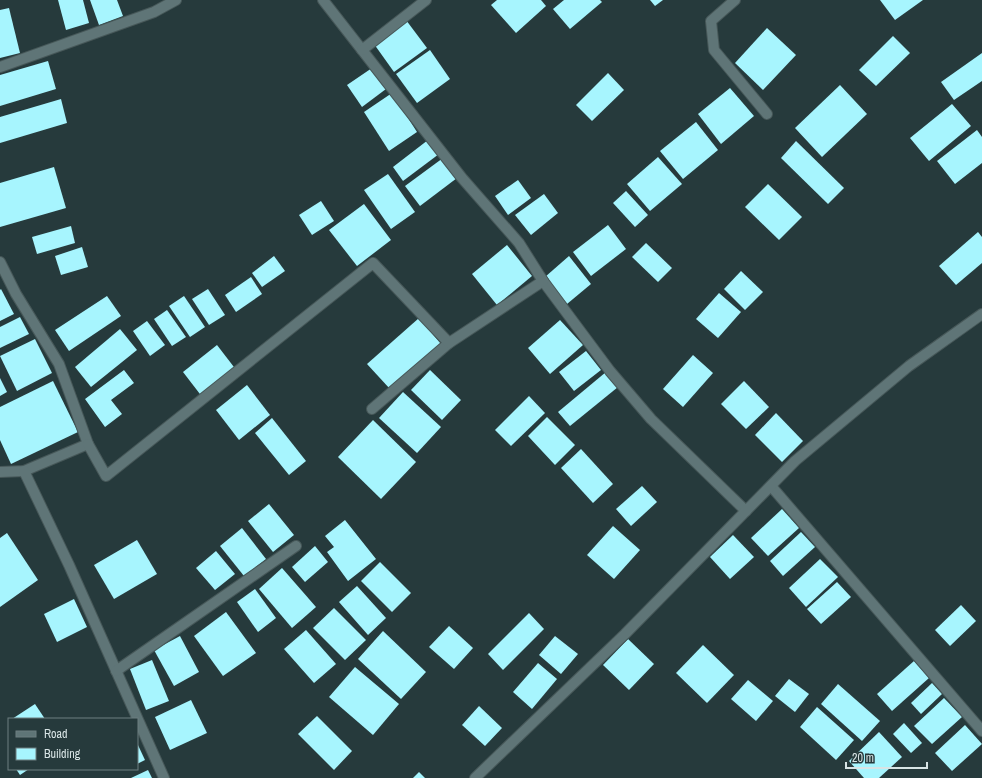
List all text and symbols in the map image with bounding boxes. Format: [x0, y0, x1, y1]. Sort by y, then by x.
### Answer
legend [8, 718, 138, 770]
text: Road [44, 726, 68, 742]
scale bar [846, 744, 927, 770]
text: Building [44, 746, 81, 762]
text: 20 m [852, 750, 874, 766]

